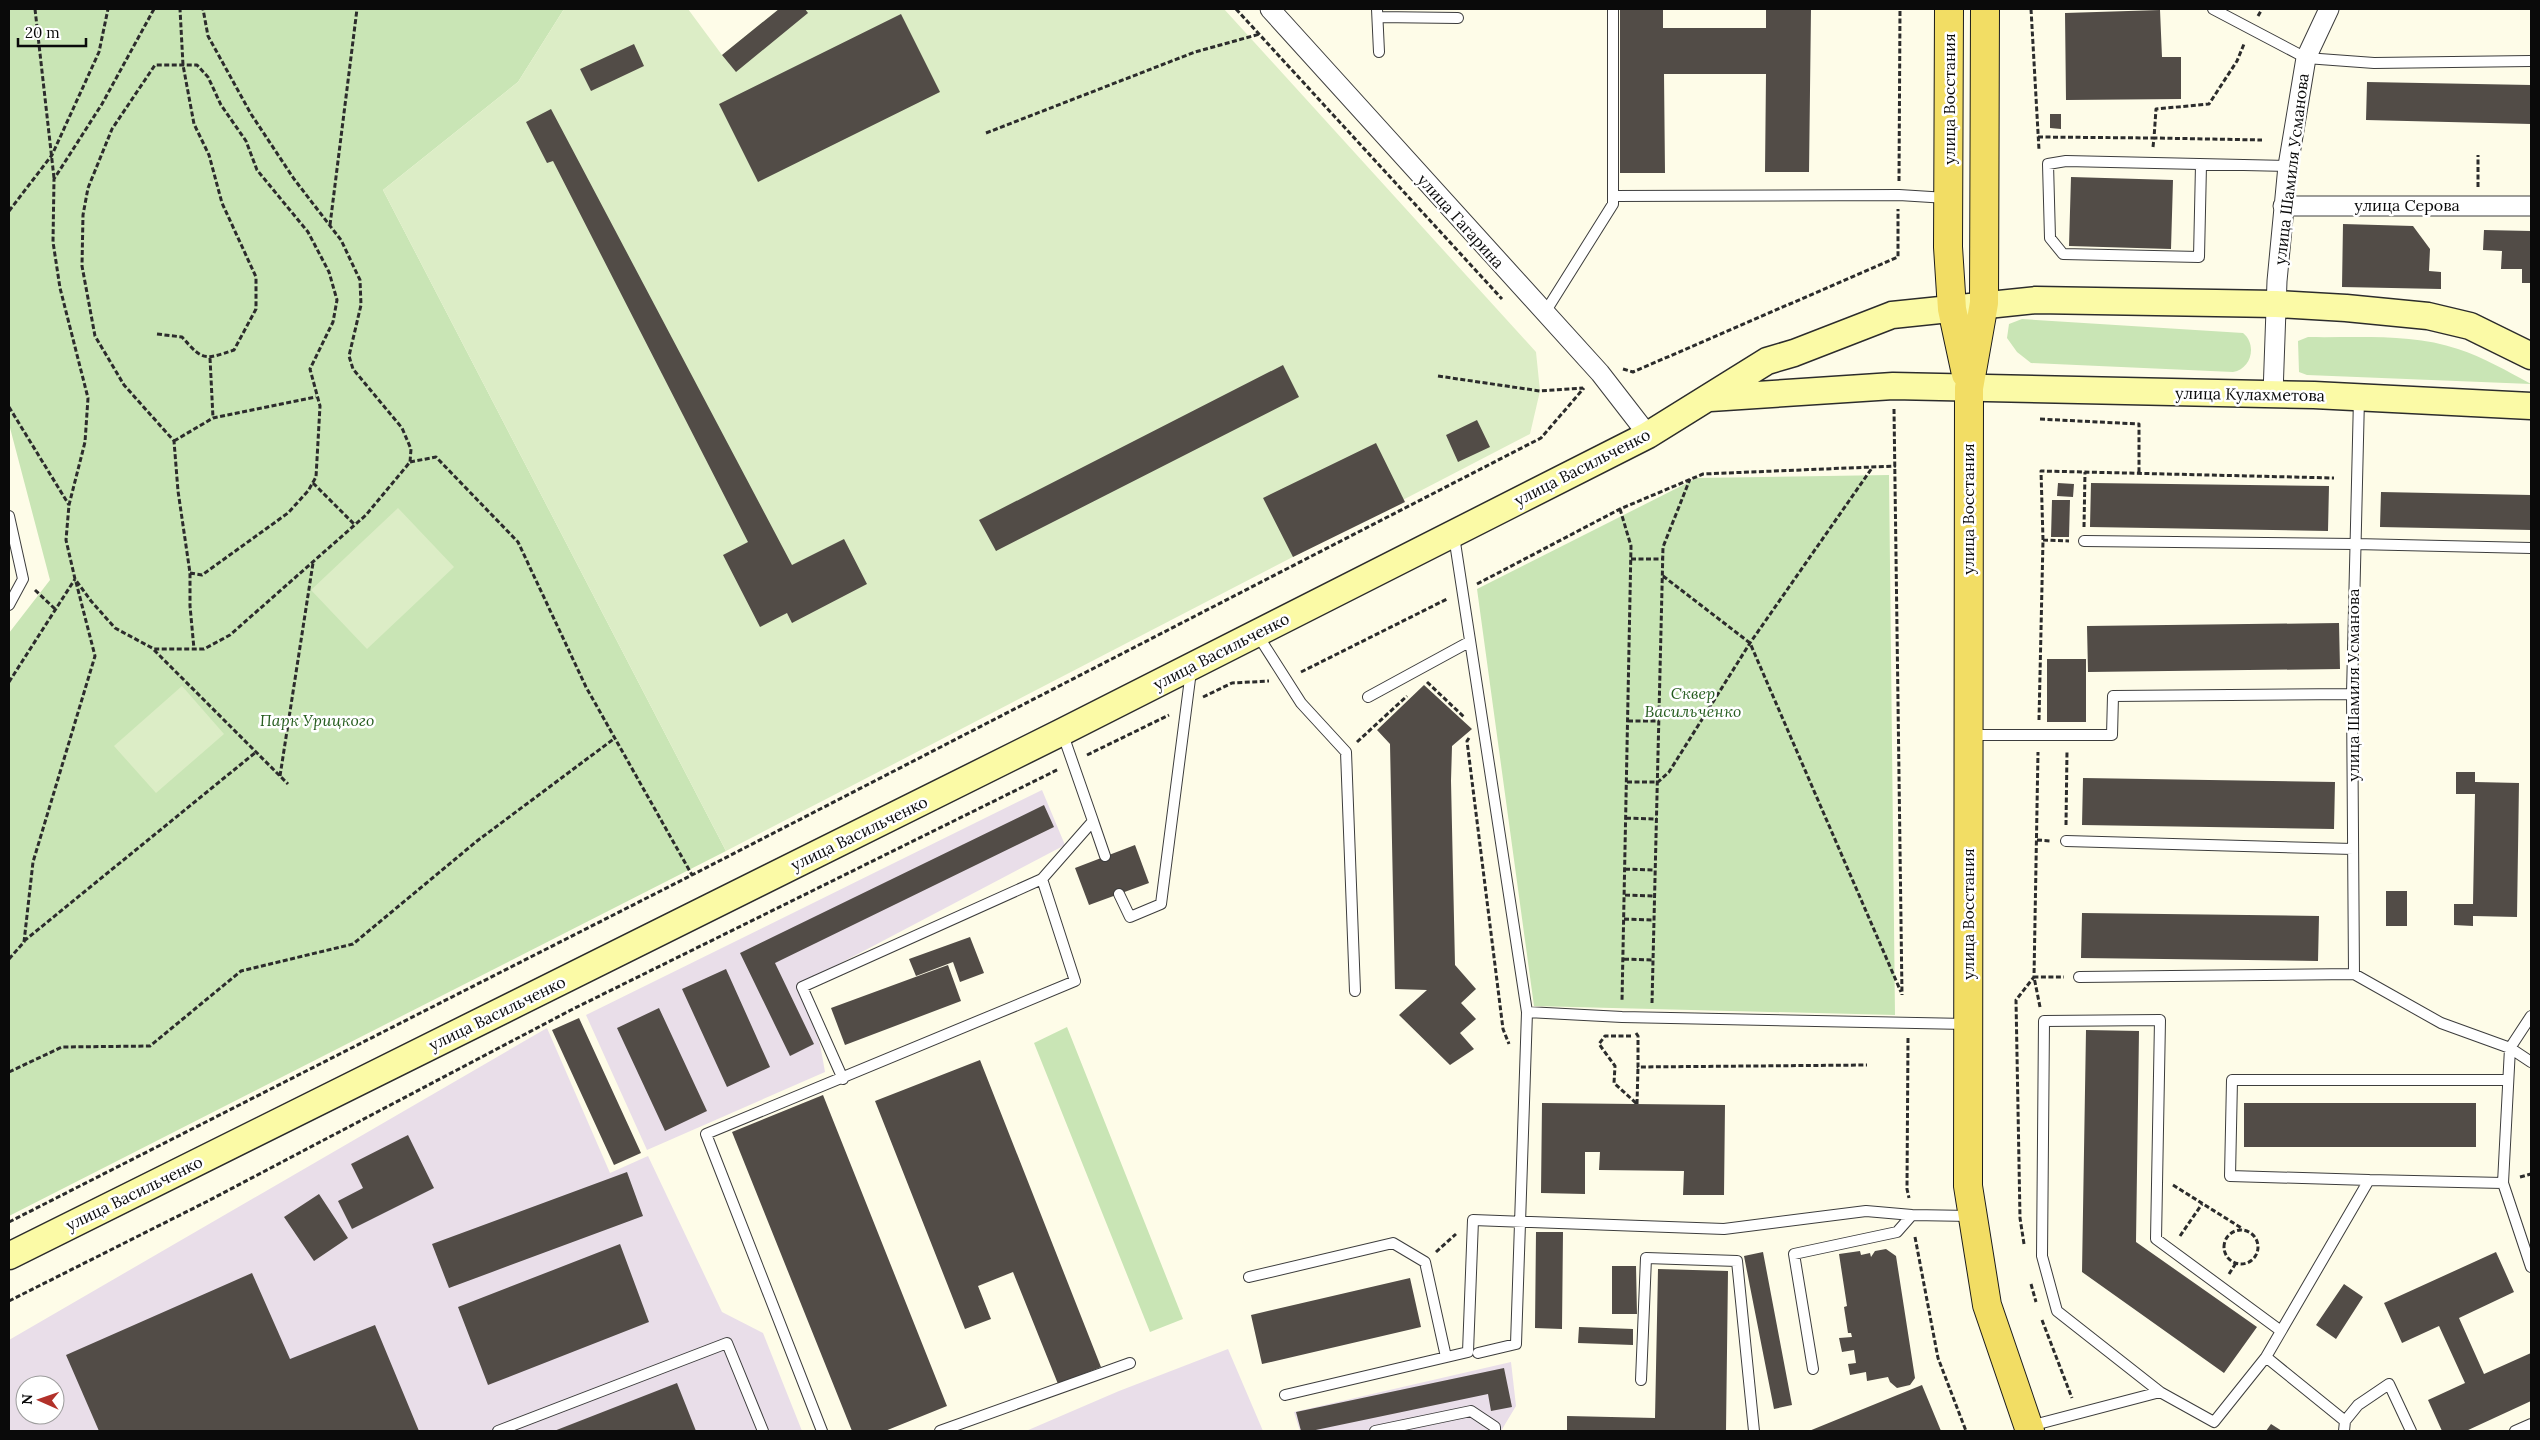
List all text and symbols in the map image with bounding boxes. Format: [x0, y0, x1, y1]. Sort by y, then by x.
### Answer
scale bar [18, 15, 85, 47]
text: 20 m [25, 23, 60, 42]
street label: улица Восстания [1939, 33, 1959, 165]
street label: улица Шамиля Усманова [2269, 72, 2313, 266]
street label: улица Гагарина [1413, 170, 1509, 272]
street label: улица Серова [2354, 195, 2460, 215]
street label: улица Кулахметова [2175, 383, 2325, 405]
street label: улица Васильченко [1511, 424, 1653, 510]
street label: улица Восстания [1958, 443, 1978, 575]
street label: улица Шамиля Усманова [2343, 589, 2363, 781]
street label: улица Васильченко [1150, 608, 1292, 694]
park label: Сквер Васильченко [1645, 683, 1741, 721]
park label: Парк Урицкого [260, 710, 374, 730]
street label: улица Васильченко [787, 791, 931, 875]
street label: улица Восстания [1958, 848, 1978, 980]
street label: улица Васильченко [425, 971, 569, 1055]
street label: улица Васильченко [62, 1151, 206, 1235]
north arrow [15, 1375, 65, 1425]
text: N [18, 1394, 36, 1405]

